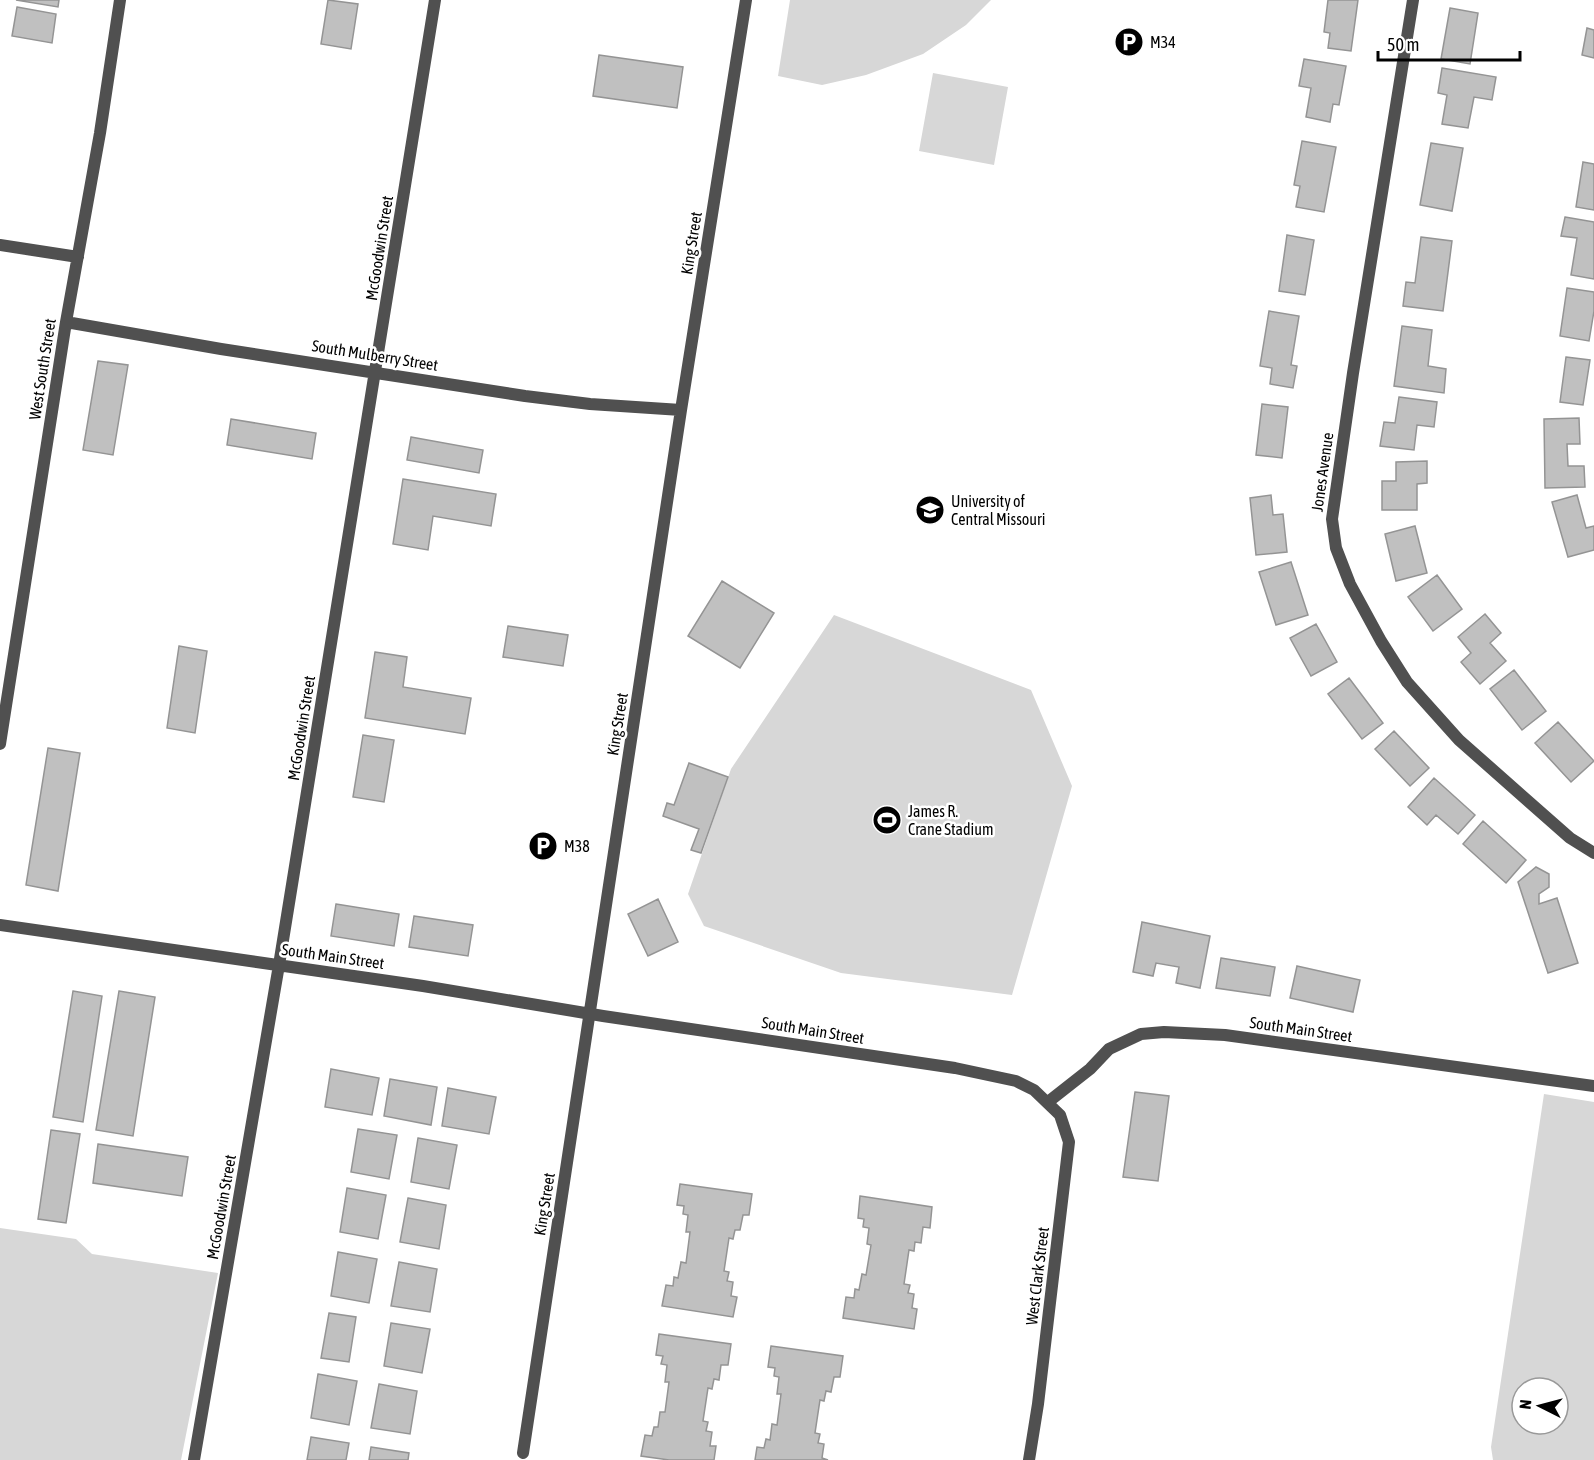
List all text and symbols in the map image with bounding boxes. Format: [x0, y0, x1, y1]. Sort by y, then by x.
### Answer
scale bar [1378, 24, 1520, 62]
parking icon: M34 [1113, 26, 1145, 58]
place label: M34 [1150, 33, 1176, 51]
text: 50 m [1387, 34, 1419, 55]
street label: McGoodwin Street [362, 194, 396, 302]
street label: King Street [677, 210, 706, 276]
street label: West South Street [25, 317, 59, 421]
street label: South Mulberry Street [311, 336, 440, 375]
street label: Jones Avenue [1308, 431, 1336, 513]
place label: University of Central Missouri [951, 492, 1045, 528]
school or university icon: University of Central Missouri [914, 494, 946, 526]
street label: McGoodwin Street [284, 674, 318, 782]
street label: King Street [603, 691, 632, 757]
place label: James R. Crane Stadium [908, 802, 994, 838]
sports icon: James R. Crane Stadium [871, 804, 903, 836]
parking icon: M38 [527, 830, 559, 862]
place label: M38 [564, 837, 590, 855]
street label: South Main Street [281, 940, 386, 972]
street label: South Main Street [761, 1013, 866, 1047]
street label: South Main Street [1249, 1013, 1354, 1045]
street label: McGoodwin Street [203, 1153, 239, 1261]
street label: King Street [530, 1171, 559, 1237]
street label: West Clark Street [1022, 1226, 1052, 1326]
north arrow [1510, 1376, 1570, 1436]
text: N [1516, 1399, 1535, 1410]

